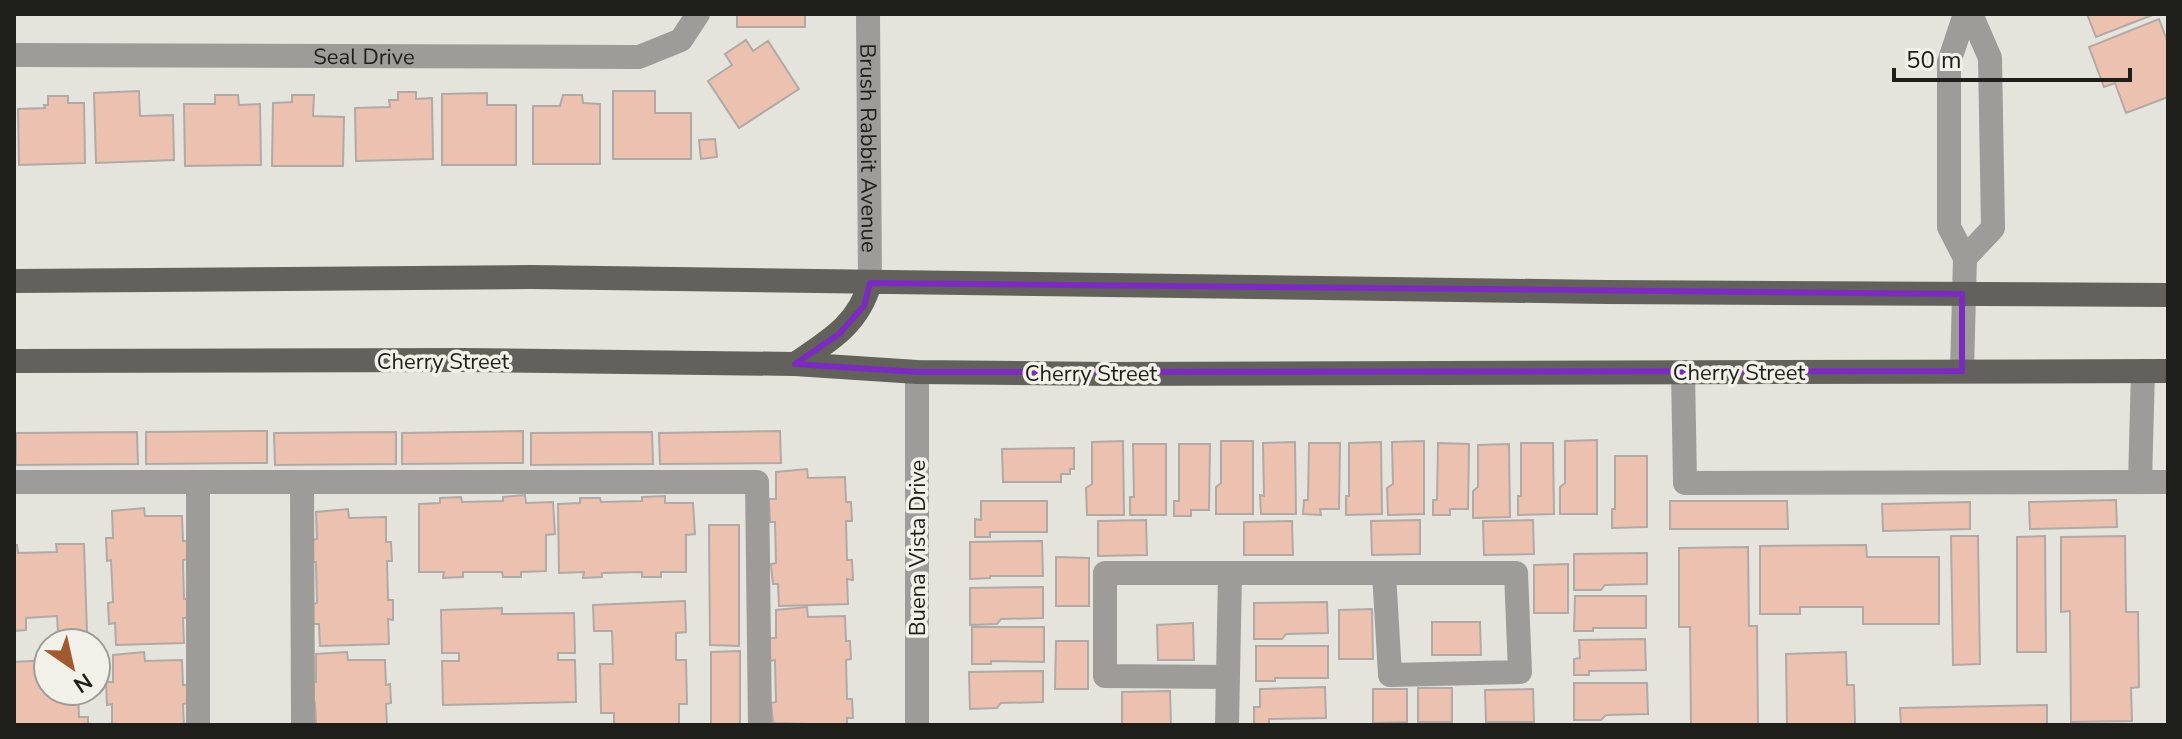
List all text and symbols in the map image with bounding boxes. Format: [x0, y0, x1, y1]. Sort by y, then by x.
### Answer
scale bar [1894, 32, 2130, 82]
street label: Seal Drive [313, 42, 415, 72]
street label: Brush Rabbit Avenue [852, 43, 884, 253]
text: 50 m [1906, 44, 1962, 76]
street label: Cherry Street [377, 347, 510, 377]
street label: Cherry Street [1673, 358, 1806, 388]
street label: Cherry Street [1025, 359, 1158, 389]
street label: Buena Vista Drive [903, 460, 933, 636]
north arrow [32, 627, 112, 707]
text: N [67, 666, 98, 700]

